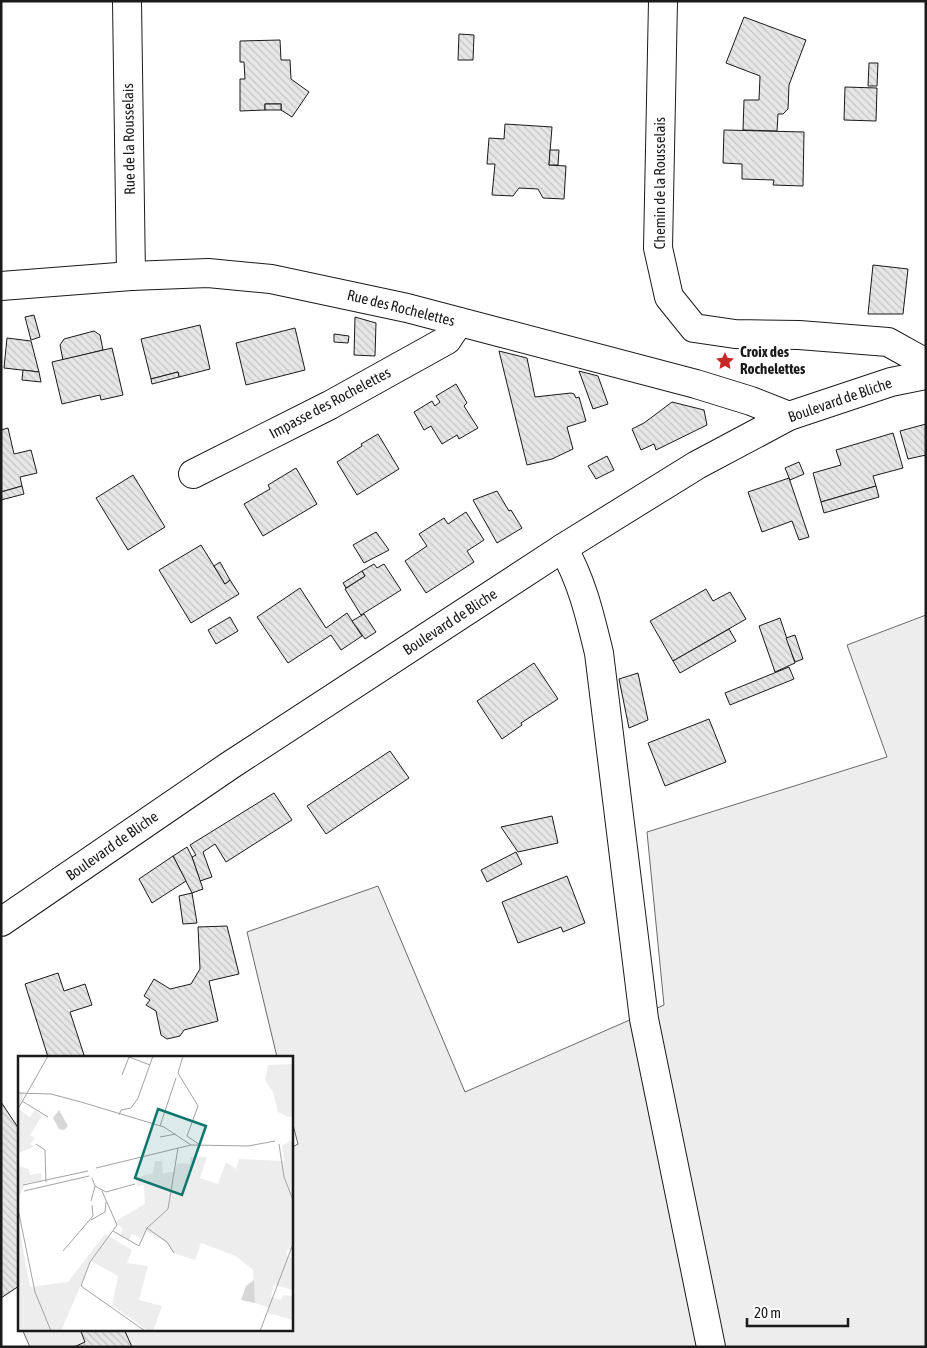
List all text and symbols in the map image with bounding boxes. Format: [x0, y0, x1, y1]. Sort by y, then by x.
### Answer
street label: Rue de la Rousselais [119, 83, 138, 195]
street label: Chemin de la Rousselais [651, 117, 668, 249]
street label: Rue des Rochelettes [346, 286, 457, 329]
place label: Croix des Rochelettes [740, 343, 806, 377]
place icon: Croix des Rochelettes [714, 350, 736, 372]
street label: Impasse des Rochelettes [266, 363, 393, 442]
street label: Boulevard de Bliche [786, 374, 894, 425]
street label: Boulevard de Bliche [400, 585, 500, 658]
street label: Boulevard de Bliche [62, 807, 161, 884]
inset map [18, 1056, 292, 1330]
scale bar [747, 1296, 848, 1328]
text: 20 m [754, 1304, 781, 1321]

